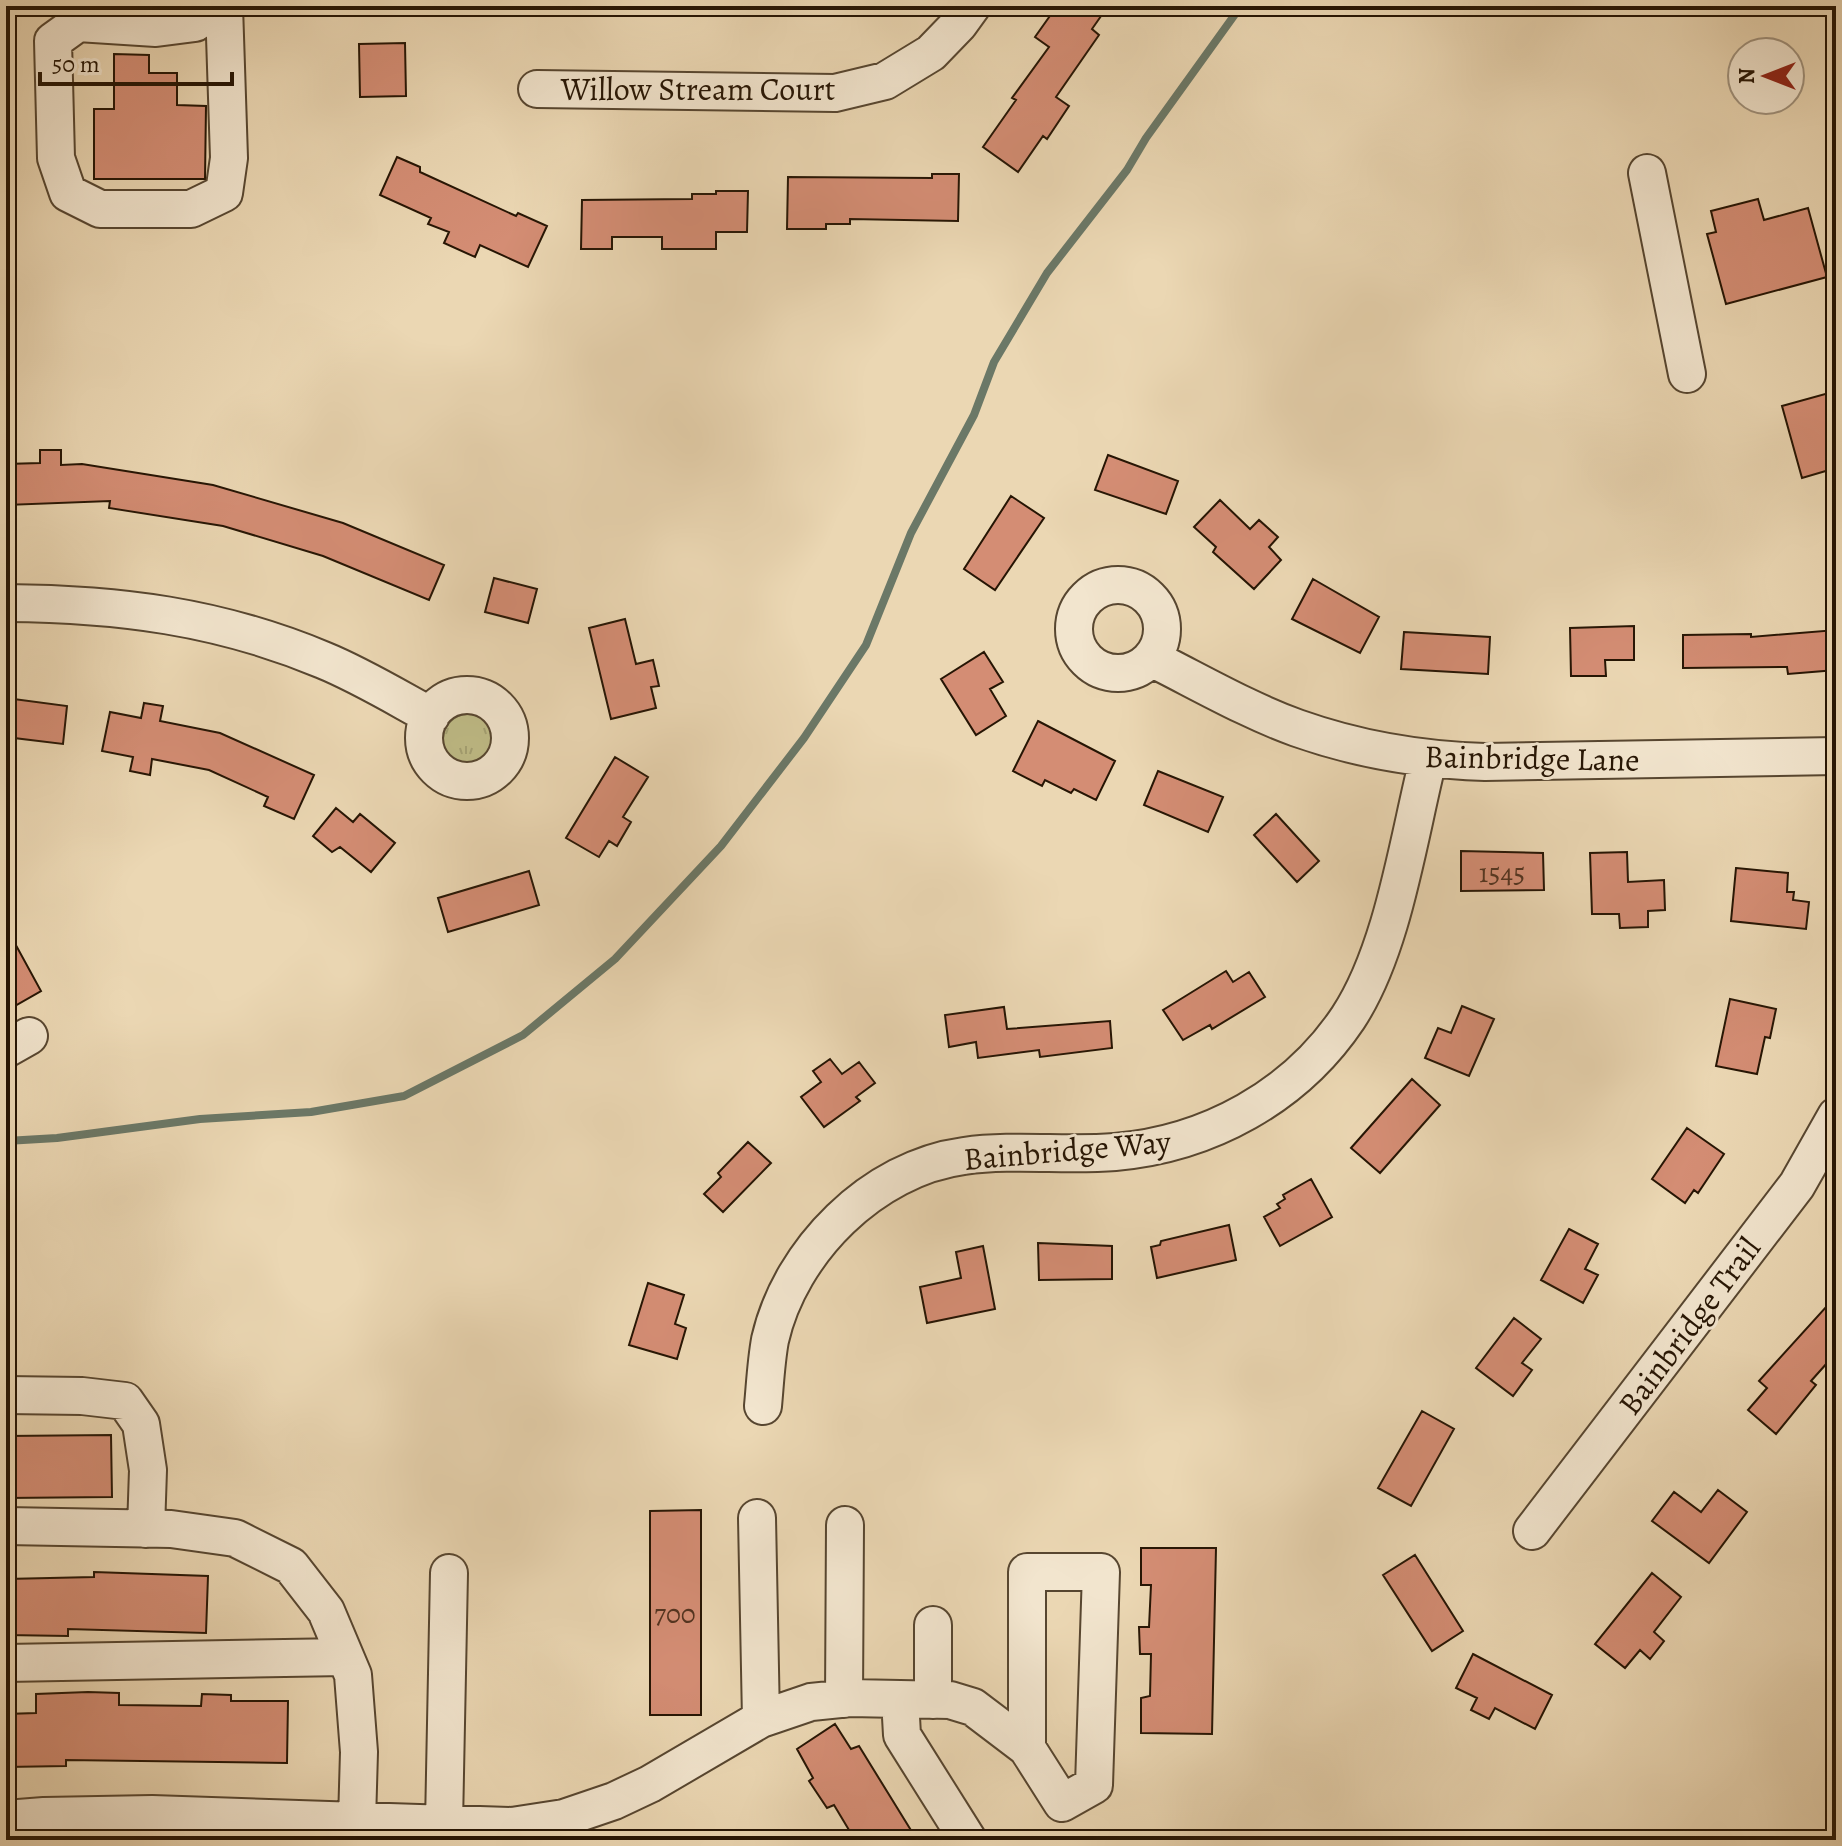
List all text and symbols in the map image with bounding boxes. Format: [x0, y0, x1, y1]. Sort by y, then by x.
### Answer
scale bar [40, 36, 232, 86]
north arrow [1726, 36, 1806, 116]
text: 50 m [52, 48, 100, 80]
street label: Willow Stream Court [560, 67, 835, 111]
text: N [1732, 68, 1762, 84]
street label: Bainbridge Lane [1424, 734, 1640, 782]
house number: 1545 [1479, 854, 1525, 892]
street label: Bainbridge Way [962, 1119, 1173, 1181]
street label: Bainbridge Trail [1608, 1228, 1771, 1424]
house number: 700 [654, 1595, 696, 1633]

